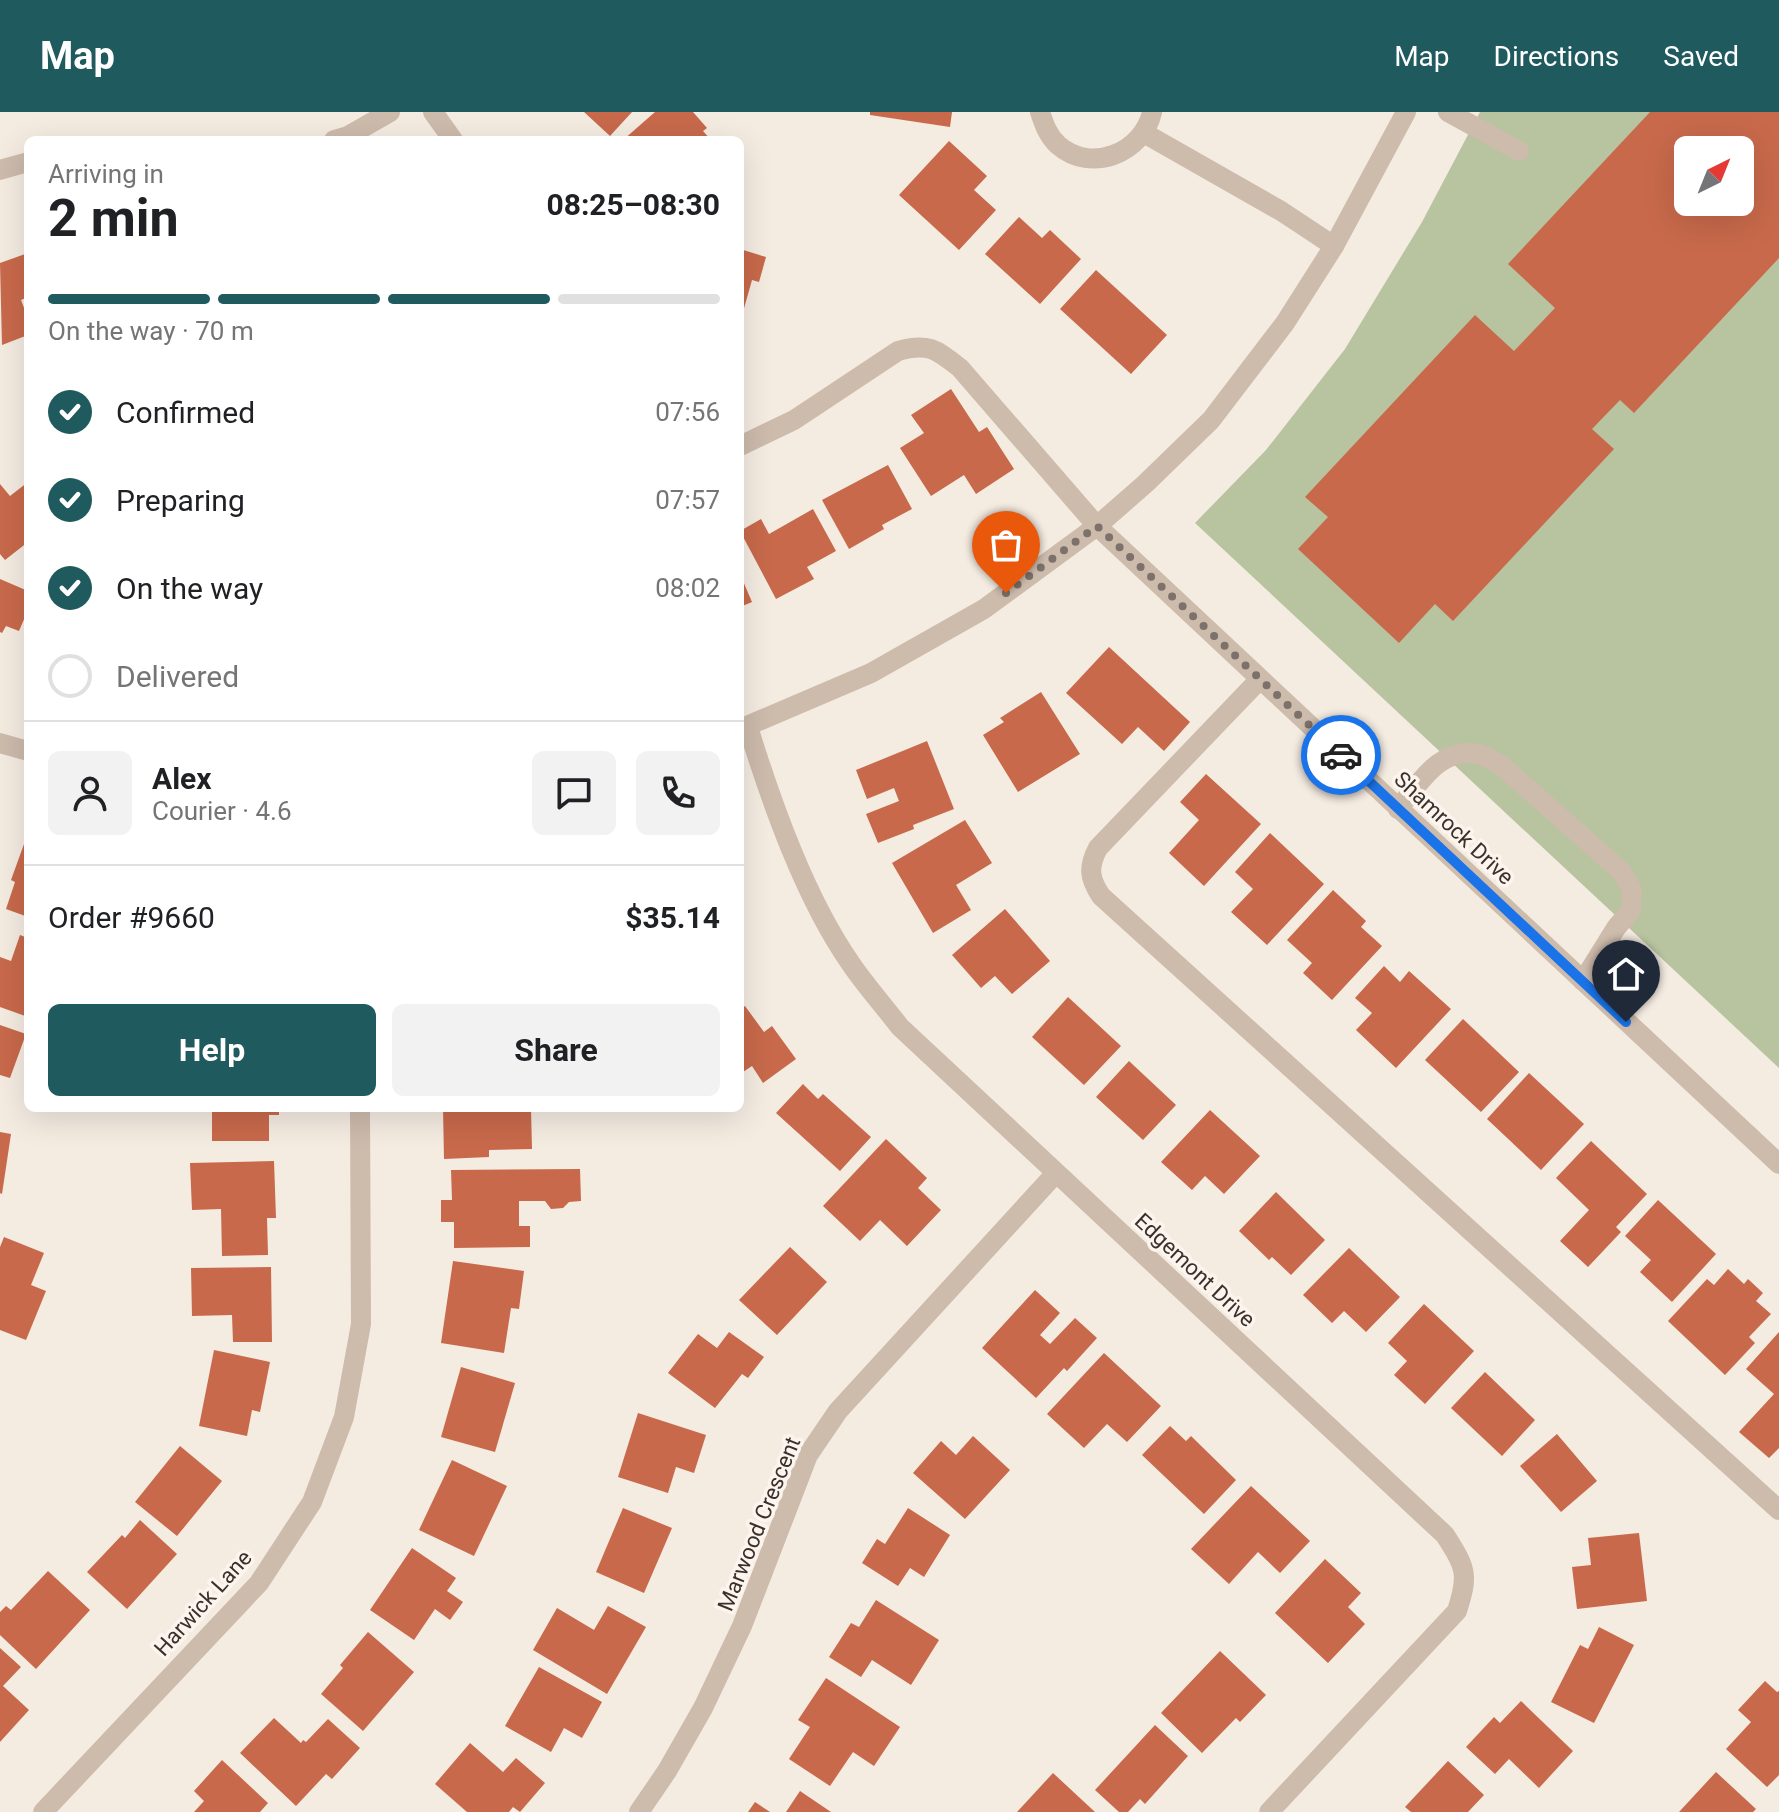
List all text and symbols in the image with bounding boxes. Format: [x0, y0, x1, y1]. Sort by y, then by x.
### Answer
text: Map [40, 34, 115, 78]
text: Map [1394, 40, 1450, 73]
text: Directions [1494, 40, 1619, 73]
text: Saved [1663, 40, 1739, 73]
north arrow [1674, 136, 1754, 216]
map controls [1674, 136, 1754, 216]
text: Arriving in [48, 159, 164, 189]
text: 08:25–08:30 [546, 187, 720, 222]
text: 2 min [48, 188, 179, 249]
text: On the way · 70 m [48, 316, 254, 346]
icon: check [48, 390, 92, 434]
text: Confirmed [116, 395, 255, 430]
text: 07:56 [655, 397, 720, 427]
icon: check [48, 478, 92, 522]
text: Preparing [116, 483, 245, 518]
text: 07:57 [655, 485, 720, 515]
pin [972, 511, 1040, 593]
icon: bag [984, 523, 1028, 567]
icon: check [48, 566, 92, 610]
text: On the way [116, 571, 263, 606]
text: 08:02 [655, 573, 720, 603]
text: Delivered [116, 659, 239, 694]
courier [1301, 715, 1381, 795]
icon: car [1319, 733, 1363, 777]
button: person [48, 751, 132, 835]
button: chat [532, 751, 616, 835]
button: phone [636, 751, 720, 835]
text: Alex [152, 761, 212, 796]
street label: Shamrock Drive [1389, 766, 1519, 890]
text: Courier · 4.6 [152, 796, 292, 826]
text: Order #9660 [48, 900, 215, 935]
text: $35.14 [625, 900, 720, 935]
pin [1592, 940, 1660, 1022]
icon: home [1604, 952, 1648, 996]
button: Help [48, 1004, 376, 1096]
button: Share [392, 1004, 720, 1096]
street label: Edgemont Drive [1130, 1208, 1260, 1332]
street label: Marwood Crescent [713, 1433, 805, 1615]
street label: Harwick Lane [149, 1545, 257, 1661]

